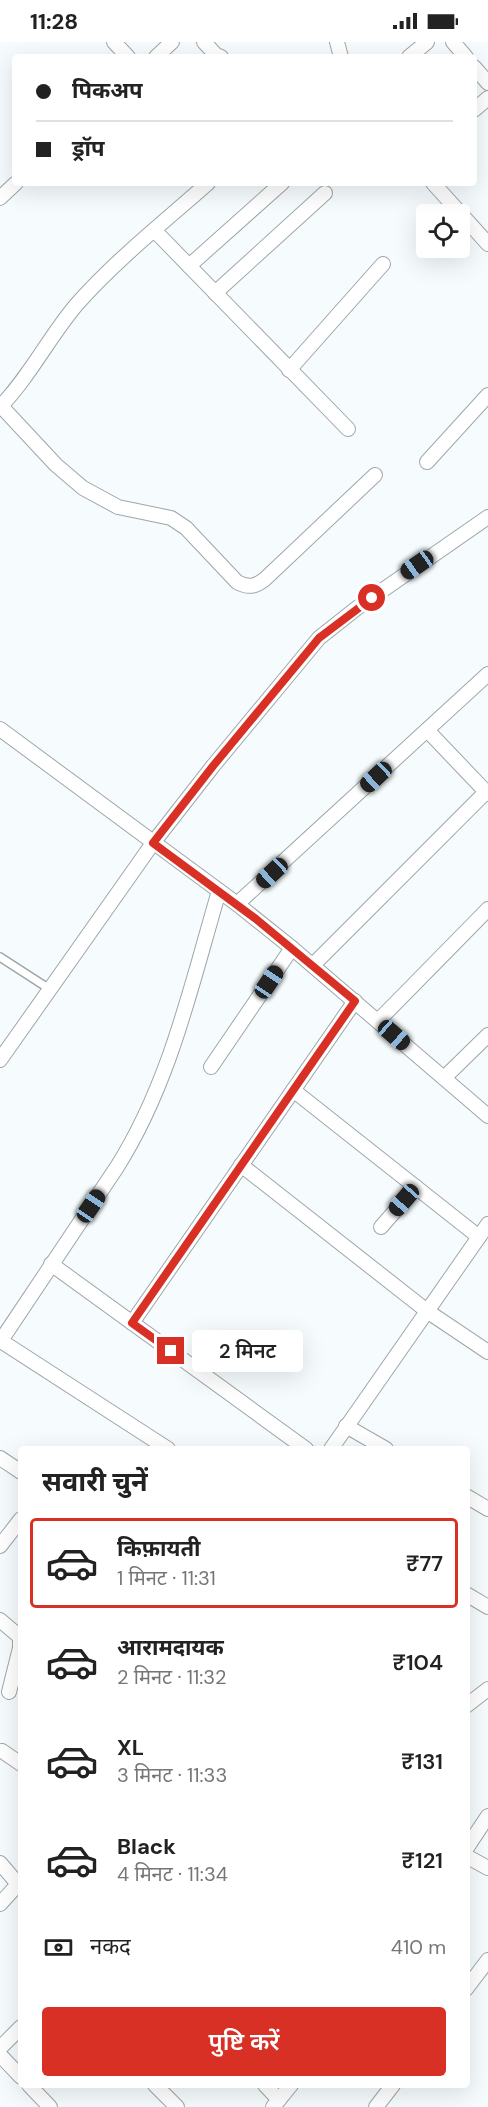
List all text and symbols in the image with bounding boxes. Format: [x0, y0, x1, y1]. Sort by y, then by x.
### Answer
text: 11:28 [30, 7, 78, 36]
text: पिकअप [72, 76, 143, 105]
text: ड्रॉप [72, 134, 105, 163]
map controls [416, 204, 470, 258]
button: locate [416, 204, 470, 258]
car [397, 547, 437, 583]
route start [358, 584, 385, 611]
car [357, 758, 395, 796]
car [253, 854, 291, 892]
car [251, 962, 287, 1002]
car [375, 1016, 413, 1054]
car [385, 1181, 423, 1219]
car [73, 1186, 109, 1226]
callout: 2 मिनट [192, 1330, 303, 1372]
route end [157, 1337, 184, 1364]
text: 2 मिनट [219, 1338, 276, 1364]
text: सवारी चुनें [42, 1464, 148, 1499]
text: किफ़ायती [117, 1534, 201, 1563]
icon: car [45, 1536, 99, 1590]
text: ₹77 [406, 1549, 443, 1578]
text: 1 मिनट · 11:31 [117, 1565, 216, 1591]
text: आरामदायक [117, 1633, 224, 1662]
icon: car [45, 1635, 99, 1689]
text: ₹104 [392, 1648, 443, 1677]
text: 2 मिनट · 11:32 [117, 1664, 227, 1690]
text: XL [117, 1733, 144, 1762]
icon: car [45, 1734, 99, 1788]
text: ₹131 [401, 1747, 443, 1776]
text: 3 मिनट · 11:33 [117, 1762, 227, 1788]
text: Black [117, 1832, 176, 1861]
icon: car [45, 1833, 99, 1887]
text: ₹121 [401, 1846, 443, 1875]
text: 4 मिनट · 11:34 [117, 1861, 228, 1887]
icon: cash [42, 1931, 75, 1964]
text: नकद [90, 1932, 131, 1961]
text: 410 m [391, 1934, 446, 1960]
button: पुष्टि करें [42, 2007, 446, 2076]

